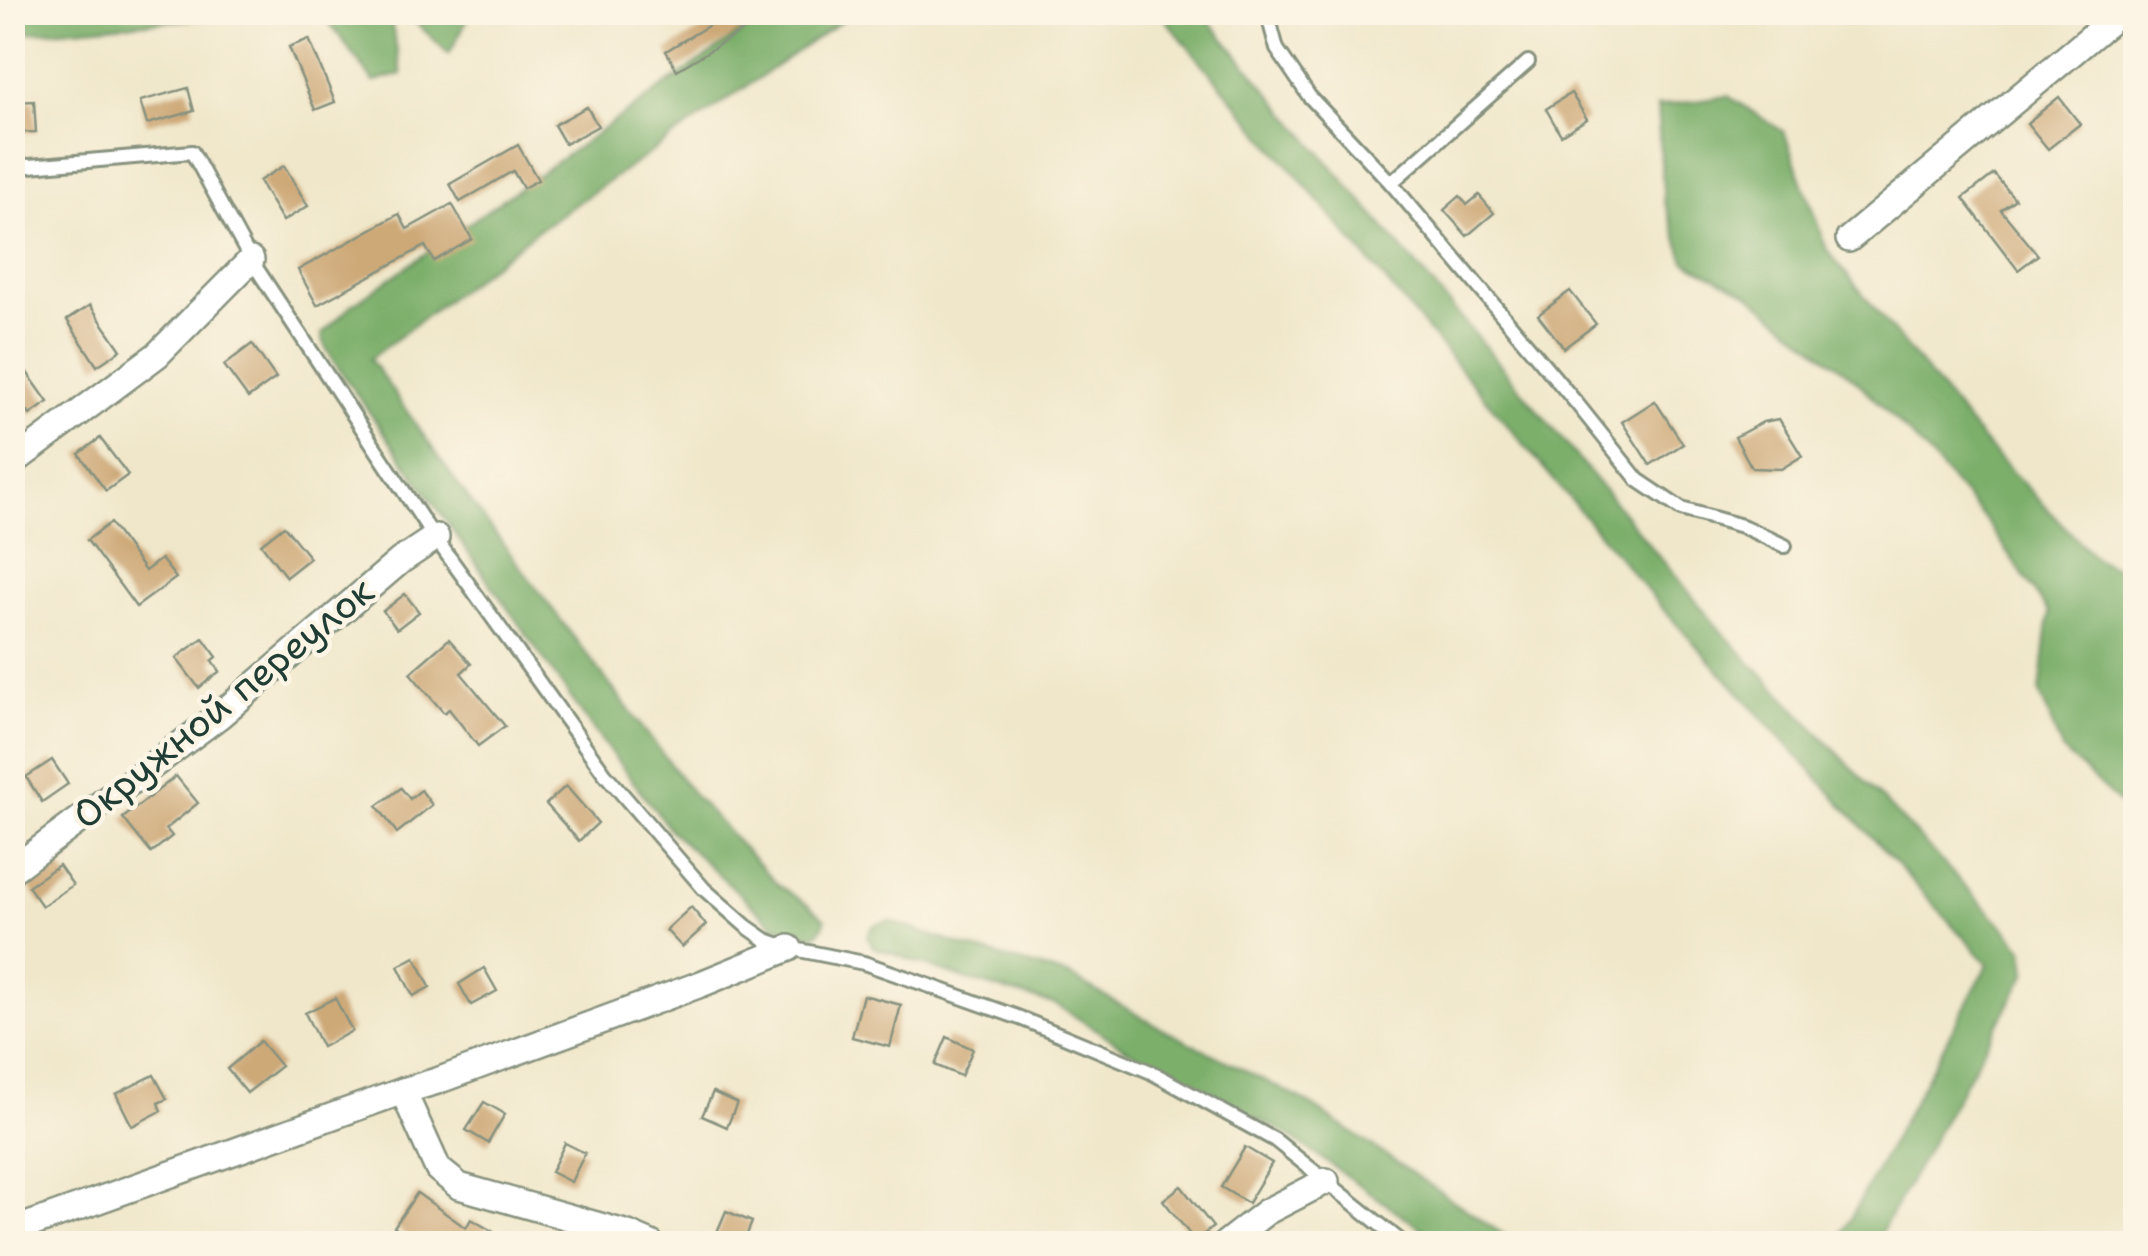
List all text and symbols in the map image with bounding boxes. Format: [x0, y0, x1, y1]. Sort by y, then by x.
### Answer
street label: Окружной переулок [61, 565, 384, 840]

